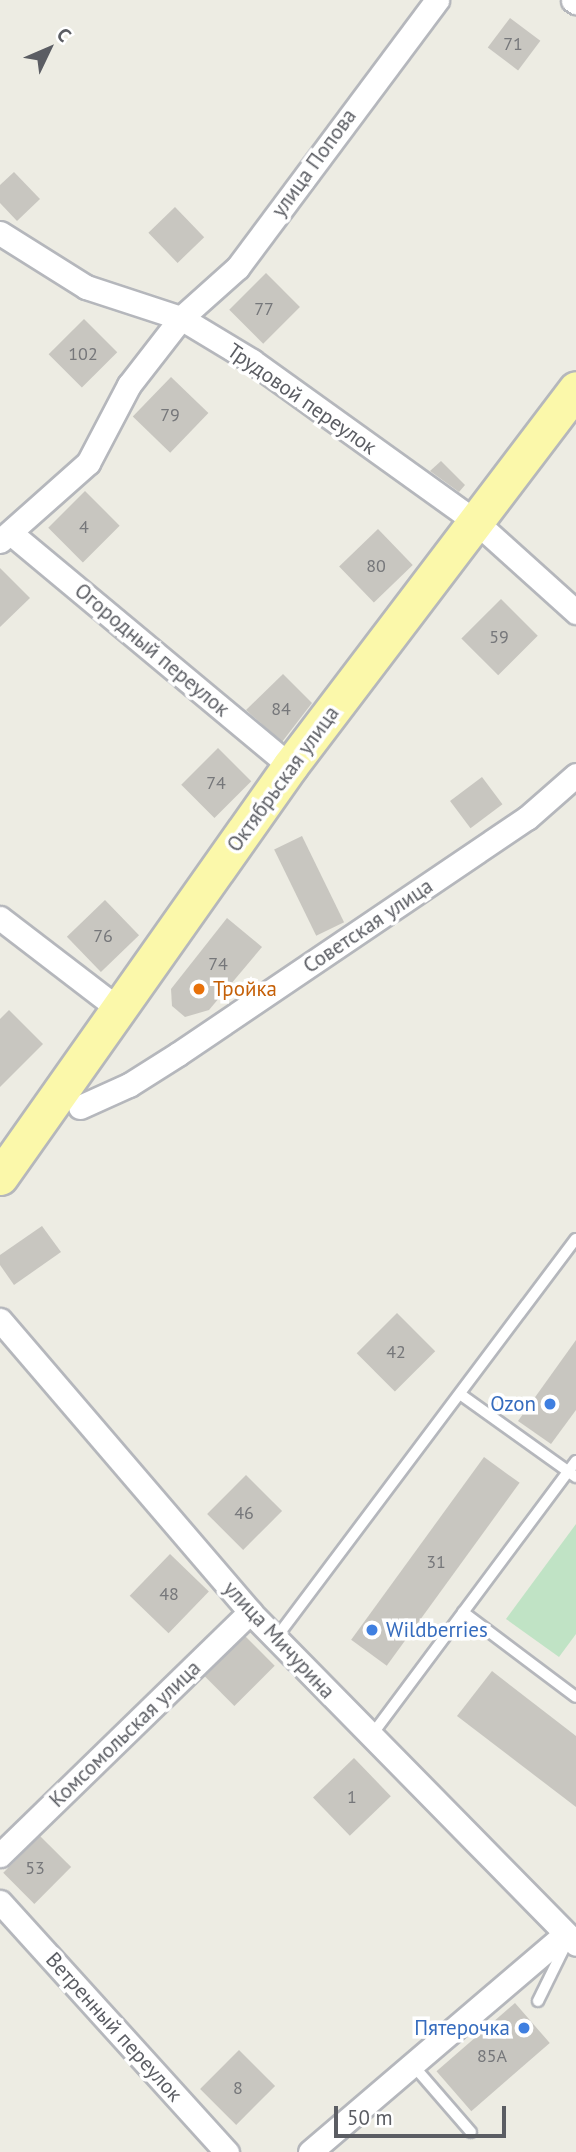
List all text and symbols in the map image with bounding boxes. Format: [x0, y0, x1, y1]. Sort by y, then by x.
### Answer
north arrow [14, 14, 84, 84]
text: С [52, 22, 76, 47]
house number: 71 [503, 33, 523, 55]
street label: улица Попова [266, 104, 362, 222]
house number: 77 [254, 298, 274, 320]
street label: Трудовой переулок [223, 338, 381, 460]
house number: 102 [68, 343, 98, 365]
house number: 79 [160, 404, 180, 426]
house number: 4 [79, 516, 89, 538]
house number: 80 [366, 555, 386, 577]
street label: Огородный переулок [70, 578, 234, 722]
house number: 59 [489, 626, 509, 648]
house number: 84 [271, 698, 291, 720]
street label: Октябрьская улица [222, 701, 344, 857]
house number: 74 [206, 772, 226, 794]
street label: Советская улица [299, 873, 437, 979]
house number: 76 [93, 925, 113, 947]
house number: 74 [208, 953, 228, 975]
place label: Тройка [213, 976, 277, 1002]
marker: Тройка [191, 981, 207, 997]
house number: 42 [386, 1341, 406, 1363]
place label: Ozon [490, 1391, 536, 1417]
marker: Ozon [542, 1396, 558, 1412]
house number: 46 [234, 1502, 254, 1524]
house number: 31 [426, 1551, 446, 1573]
street label: улица Мичурина [218, 1576, 340, 1704]
house number: 48 [159, 1583, 179, 1605]
place label: Wildberries [386, 1617, 488, 1643]
marker: Wildberries [364, 1622, 380, 1638]
street label: Комсомольская улица [44, 1655, 206, 1813]
house number: 1 [347, 1786, 357, 1808]
house number: 53 [25, 1857, 45, 1879]
street label: Ветренный переулок [40, 1947, 188, 2107]
place label: Пятерочка [414, 2015, 510, 2041]
marker: Пятерочка [516, 2020, 532, 2036]
house number: 85А [477, 2045, 507, 2067]
house number: 8 [233, 2077, 243, 2099]
scale bar [338, 2092, 510, 2136]
text: 50 m [347, 2104, 393, 2131]

